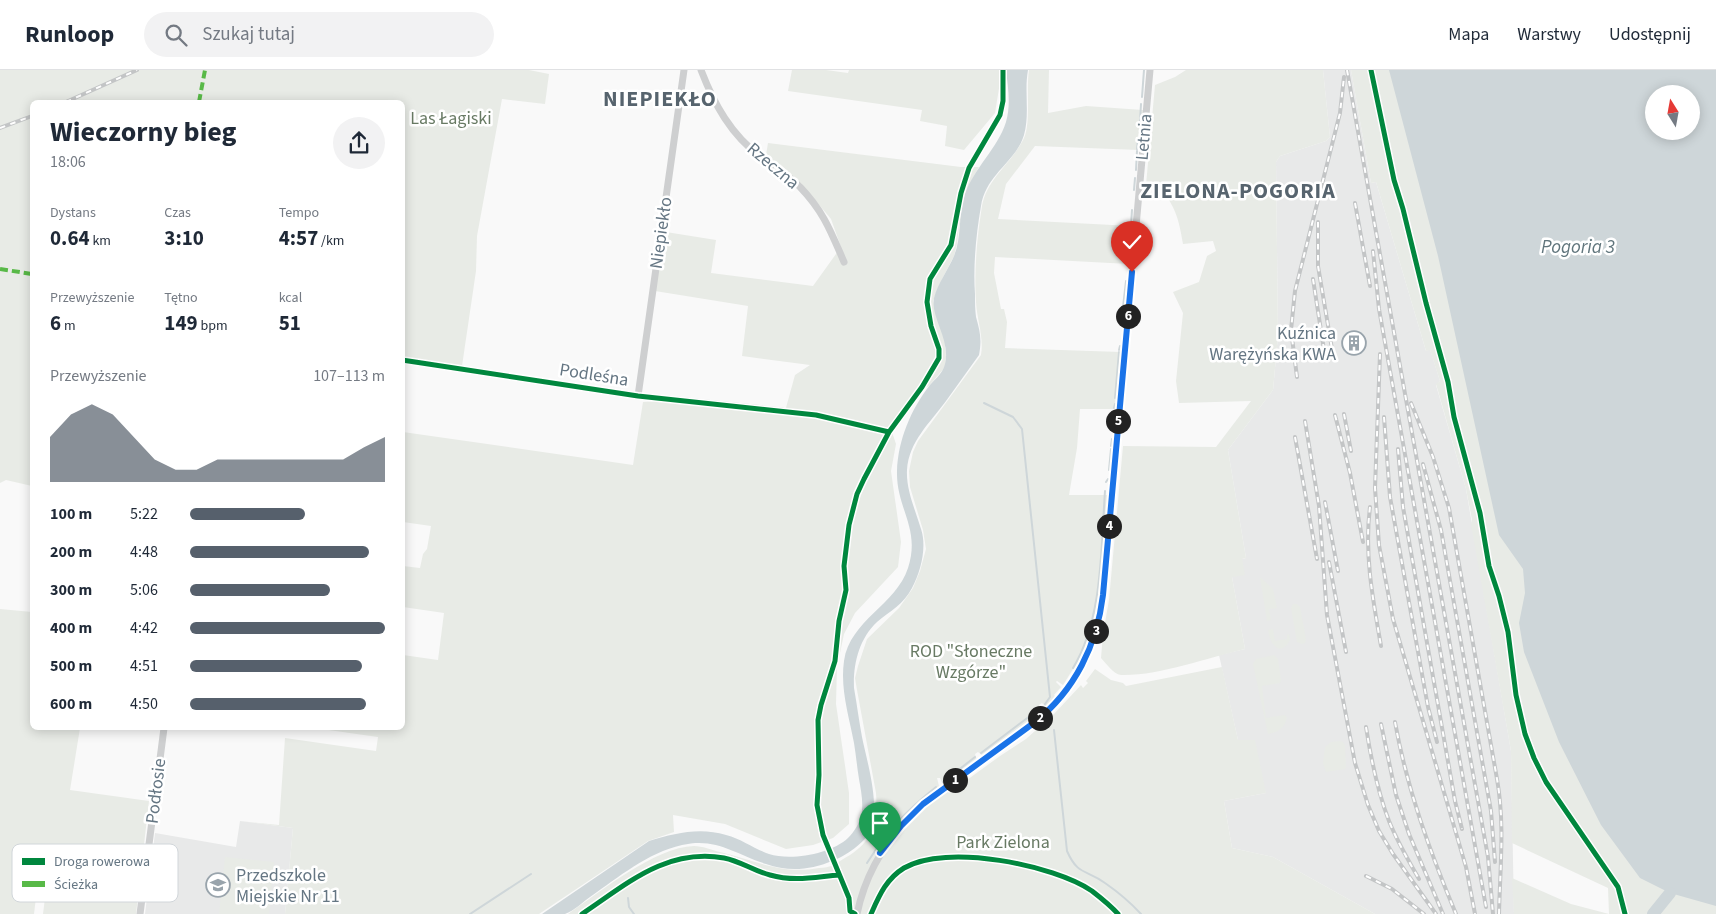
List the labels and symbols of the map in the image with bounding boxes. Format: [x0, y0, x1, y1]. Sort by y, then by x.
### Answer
district label: NIEPIEKŁO [603, 83, 717, 115]
north arrow [1645, 85, 1700, 140]
park label: Las Łagiski [410, 106, 492, 131]
street label: Letnia [1130, 113, 1158, 161]
street label: Rzeczna [741, 137, 805, 195]
district label: ZIELONA-POGORIA [1140, 175, 1336, 207]
street label: Niepiekło [644, 195, 678, 271]
pin [1111, 221, 1153, 272]
water label: Pogoria 3 [1541, 234, 1615, 261]
pin: 6 [1116, 304, 1140, 328]
place label: Kuźnica Warężyńska KWA [1209, 321, 1336, 367]
building icon: Kuźnica Warężyńska KWA [1341, 330, 1367, 356]
street label: Podleśna [558, 357, 630, 393]
pin: 5 [1106, 408, 1130, 434]
pin: 4 [1096, 514, 1122, 538]
pin: 3 [1084, 618, 1108, 644]
park label: ROD "Słoneczne Wzgórze" [910, 639, 1032, 685]
pin: 2 [1028, 706, 1052, 730]
street label: Podłosie [140, 757, 172, 825]
pin: 1 [942, 768, 968, 792]
pin [859, 802, 901, 853]
park label: Park Zielona [956, 830, 1050, 855]
legend [12, 844, 178, 902]
text: Droga rowerowa [54, 852, 150, 872]
place label: Przedszkole Miejskie Nr 11 [236, 863, 340, 909]
school or university icon: Przedszkole Miejskie Nr 11 [205, 872, 231, 898]
text: Ścieżka [54, 875, 98, 895]

